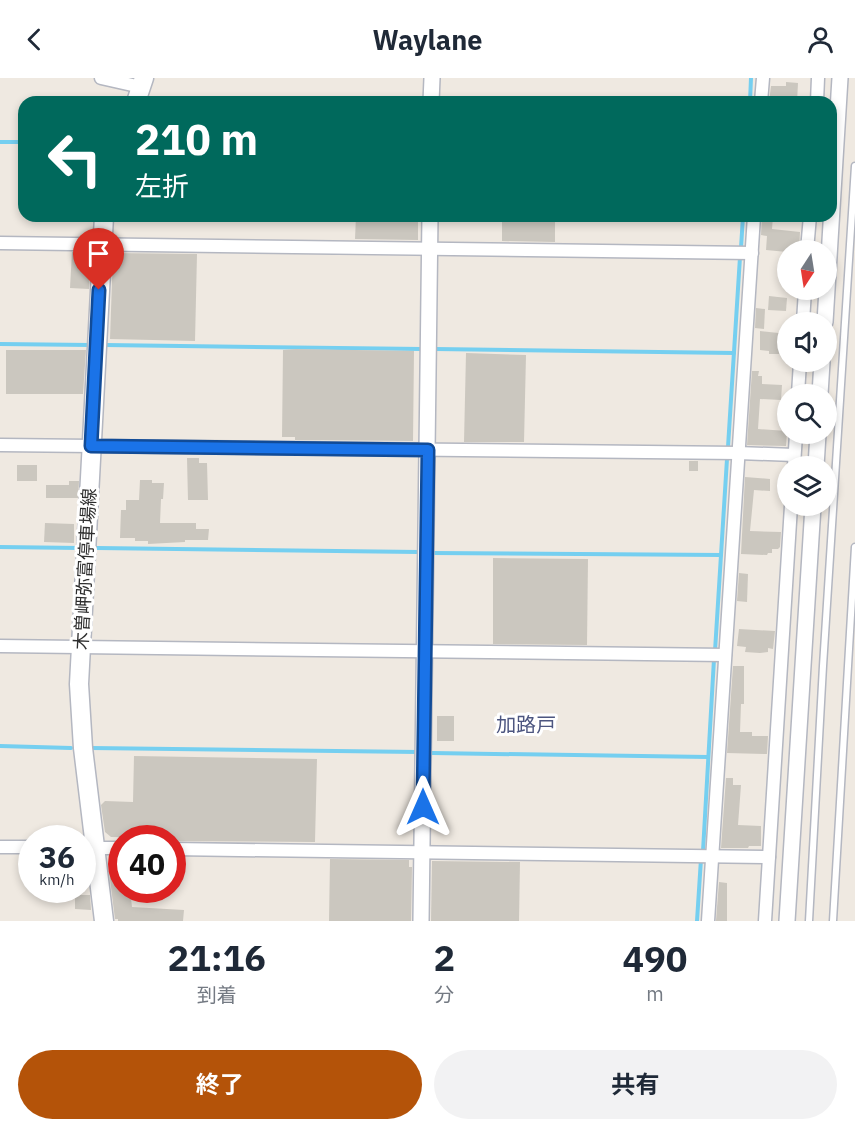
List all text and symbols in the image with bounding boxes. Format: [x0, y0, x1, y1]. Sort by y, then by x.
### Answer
text: Waylane [373, 22, 482, 57]
icon: back [18, 23, 51, 56]
icon: person [804, 23, 837, 56]
text: 210 m [135, 112, 258, 167]
icon: left [36, 120, 114, 198]
text: 左折 [135, 168, 189, 203]
pin [73, 228, 124, 290]
icon: arrive [82, 237, 115, 270]
north arrow [777, 240, 837, 300]
map controls [777, 240, 837, 516]
button: sound [777, 312, 837, 372]
button: search [777, 384, 837, 444]
button: layers [777, 456, 837, 516]
street label: 木曽岬弥富停車場線 [69, 488, 101, 650]
district label: 加路戸 [496, 711, 556, 738]
position arrow [391, 775, 455, 839]
speed limit sign: 40 [108, 825, 186, 903]
text: 36 [39, 837, 75, 876]
text: km/h [39, 870, 75, 889]
text: 21:16 [168, 934, 266, 981]
text: 2 [433, 934, 455, 981]
text: 490 [623, 935, 687, 982]
text: m [646, 980, 664, 1007]
text: 到着 [197, 981, 237, 1008]
text: 分 [434, 981, 454, 1008]
button: 終了 [18, 1050, 422, 1119]
button: 共有 [434, 1050, 837, 1119]

